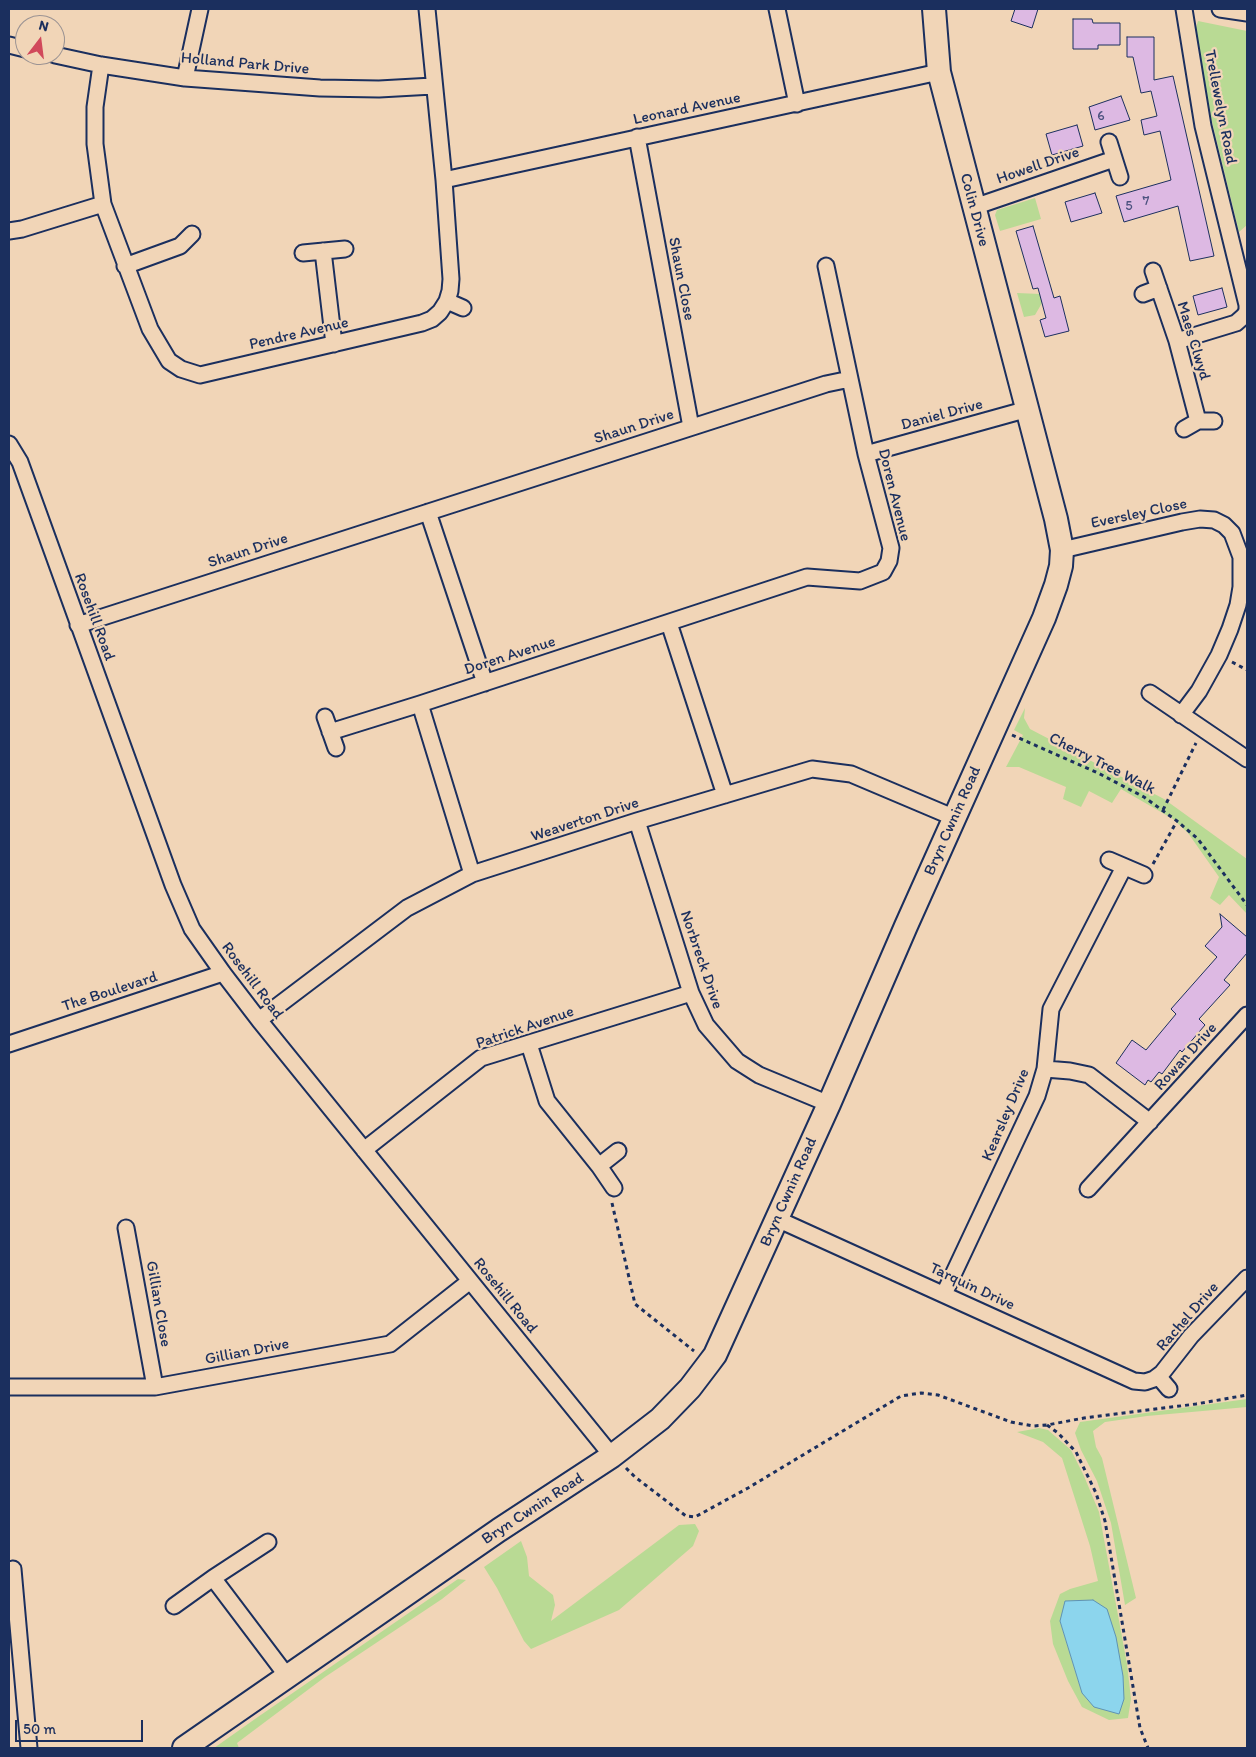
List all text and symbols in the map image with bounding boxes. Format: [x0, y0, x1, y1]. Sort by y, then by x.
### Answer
north arrow [15, 15, 65, 65]
text: N [37, 17, 51, 35]
street label: Trellewelyn Road [1199, 48, 1241, 166]
street label: Holland Park Drive [180, 49, 310, 79]
street label: Leonard Avenue [631, 88, 743, 130]
house number: 6 [1097, 108, 1105, 124]
street label: Howell Drive [994, 143, 1082, 189]
street label: Colin Drive [955, 171, 993, 249]
house number: 7 [1143, 193, 1149, 209]
house number: 5 [1125, 198, 1133, 214]
street label: Shaun Close [664, 236, 698, 322]
street label: Maes Clwyd [1172, 299, 1214, 383]
street label: Pendre Avenue [247, 313, 351, 355]
street label: Daniel Drive [899, 395, 985, 435]
street label: Shaun Drive [592, 405, 676, 449]
street label: Doren Avenue [873, 447, 915, 543]
street label: Eversley Close [1089, 494, 1189, 534]
street label: Shaun Drive [206, 529, 290, 573]
street label: Rosehill Road [69, 571, 119, 663]
street label: Doren Avenue [462, 632, 558, 680]
street label: Cherry Tree Walk [1045, 729, 1159, 799]
street label: Bryn Cwnin Road [920, 763, 986, 879]
street label: Weaverton Drive [528, 793, 642, 847]
street label: Norbreck Drive [675, 908, 727, 1012]
street label: Rosehill Road [217, 939, 287, 1023]
street label: The Boulevard [60, 968, 160, 1016]
street label: Patrick Avenue [473, 1002, 577, 1054]
street label: Rowan Drive [1151, 1019, 1221, 1095]
street label: Kearsley Drive [978, 1066, 1034, 1164]
street label: Bryn Cwnin Road [756, 1134, 822, 1250]
street label: Rosehill Road [469, 1254, 541, 1338]
street label: Gillian Close [141, 1259, 175, 1349]
street label: Tarquin Drive [926, 1259, 1018, 1315]
street label: Rachel Drive [1153, 1278, 1223, 1356]
street label: Gillian Drive [203, 1334, 291, 1370]
street label: Bryn Cwnin Road [478, 1469, 588, 1549]
scale bar [18, 1710, 145, 1742]
text: 50 m [23, 1720, 56, 1738]

